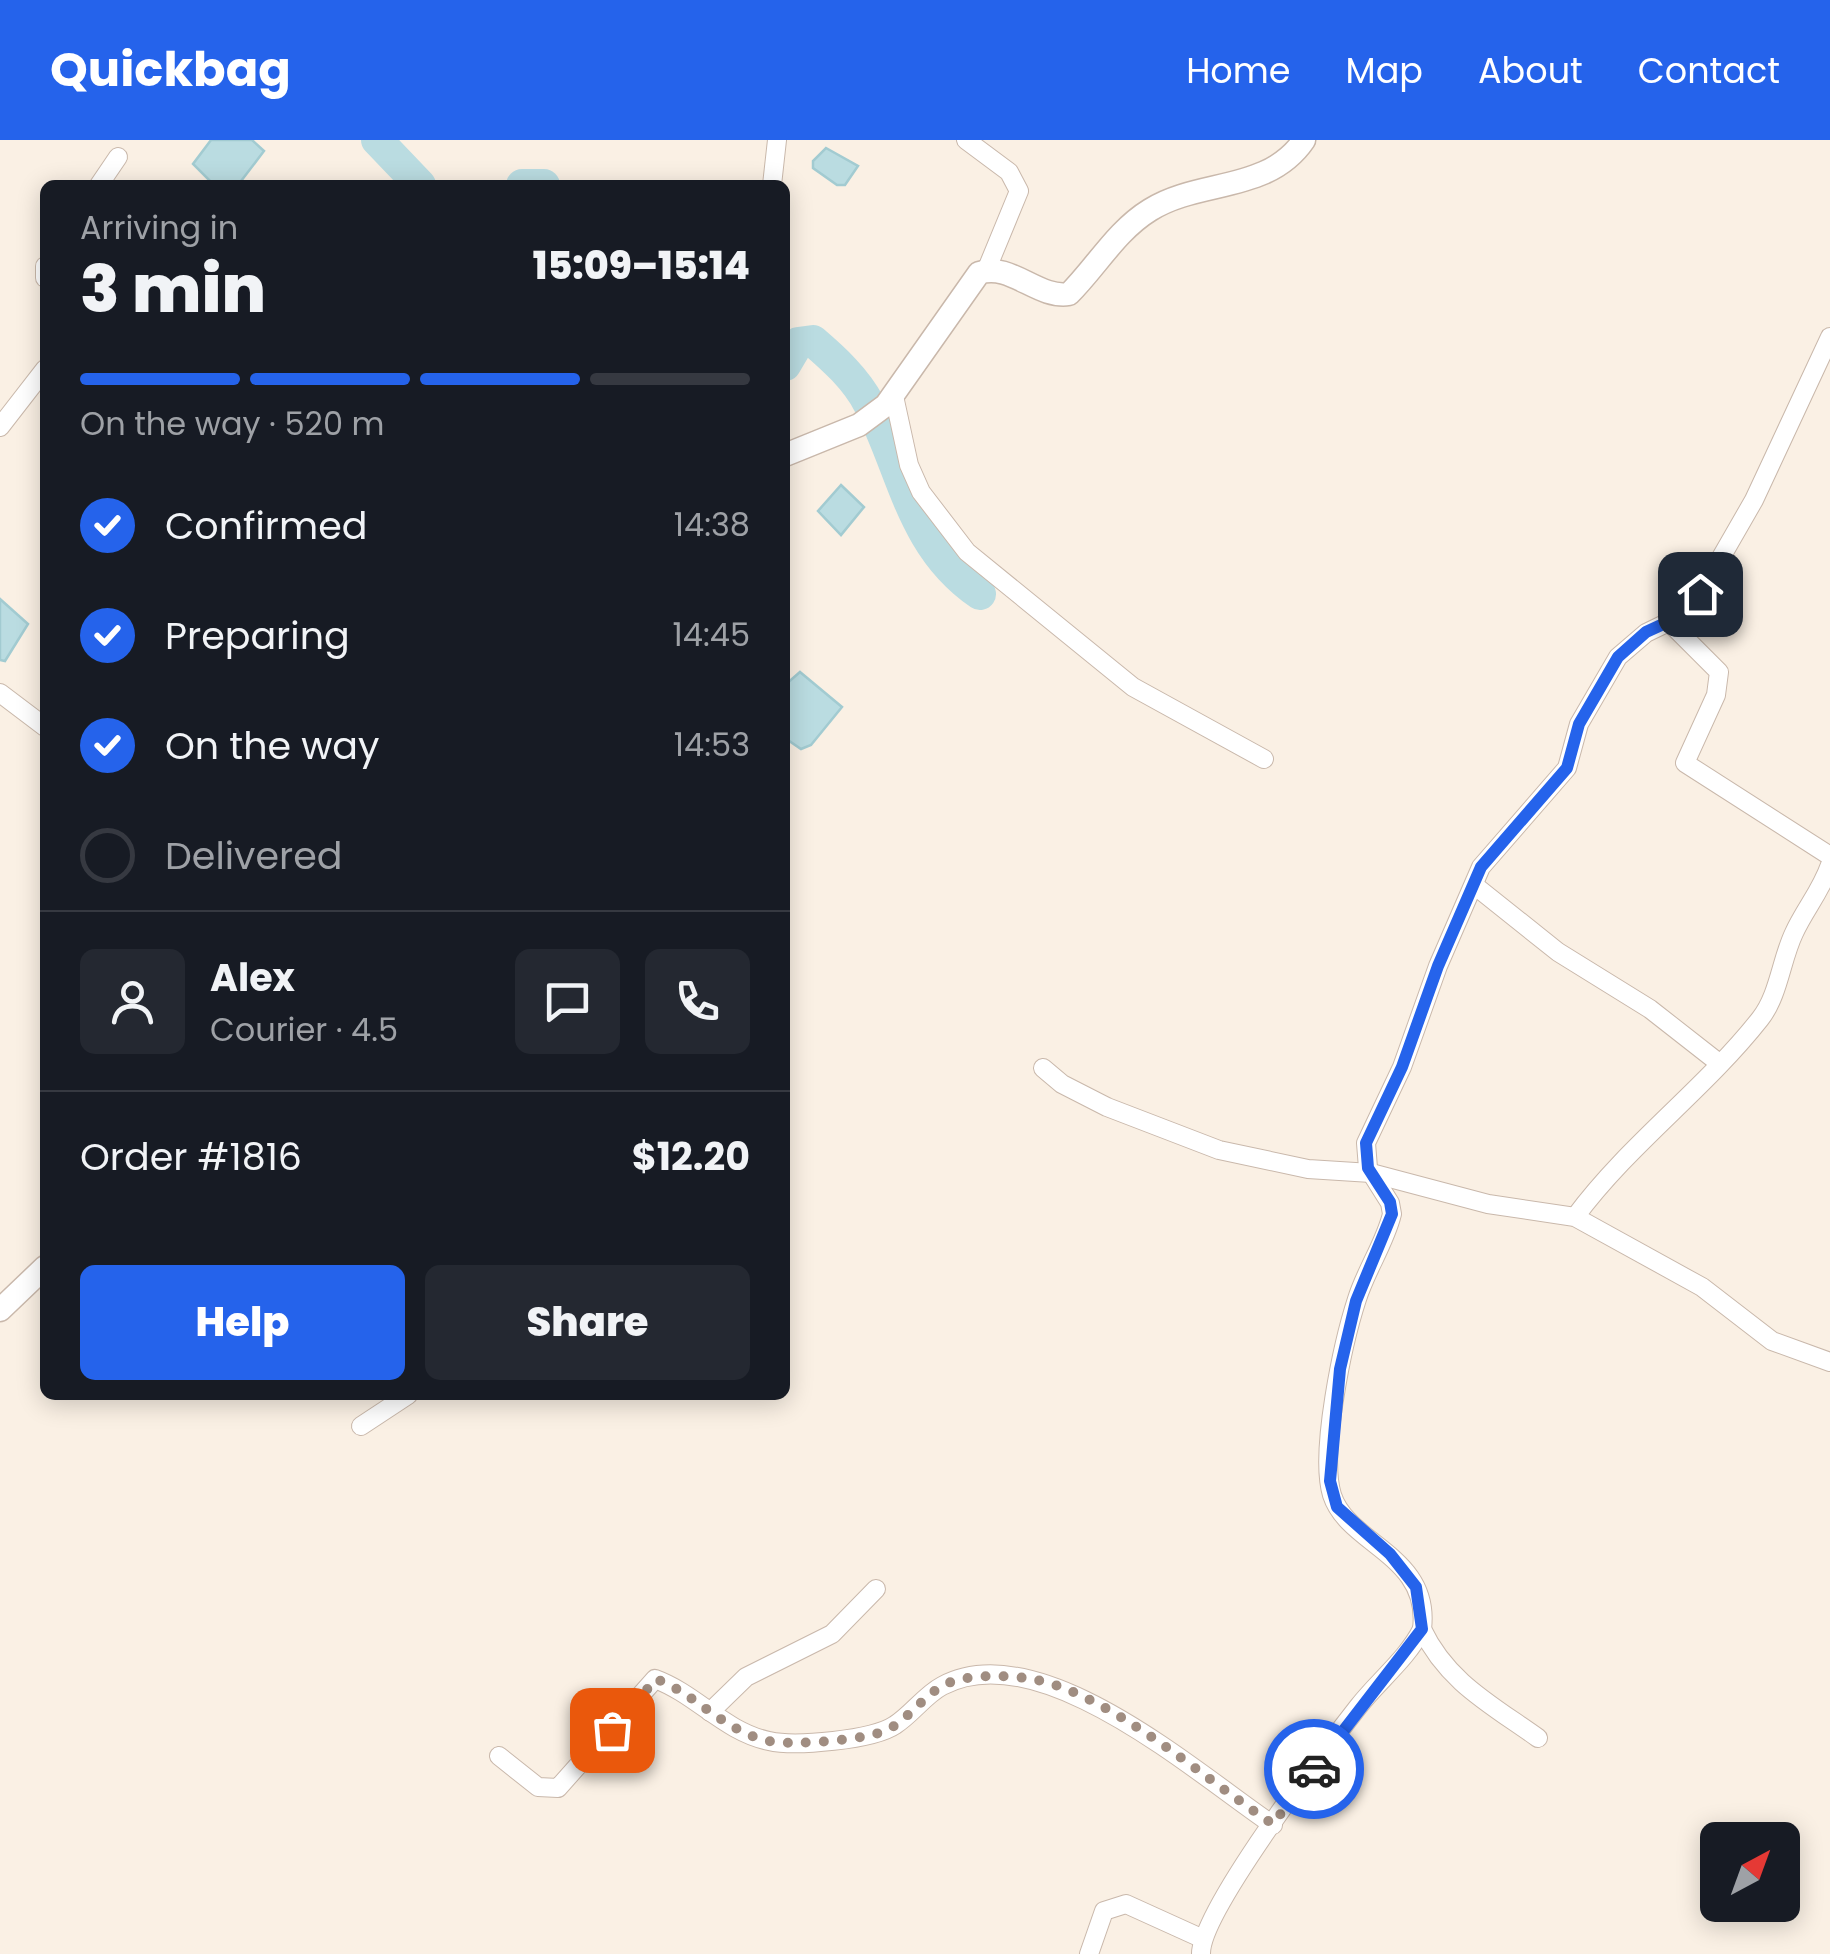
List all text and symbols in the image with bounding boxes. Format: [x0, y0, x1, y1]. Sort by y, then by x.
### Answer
text: Quickbag [50, 36, 291, 103]
text: Home [1186, 46, 1291, 95]
text: Map [1346, 46, 1423, 95]
text: About [1478, 46, 1583, 95]
text: Contact [1638, 46, 1780, 95]
text: Arriving in [80, 205, 238, 250]
text: 15:09–15:14 [533, 239, 750, 292]
text: 3 min [80, 244, 266, 335]
text: On the way · 520 m [80, 401, 385, 446]
icon: check [80, 498, 135, 553]
text: Confirmed [165, 499, 367, 552]
text: 14:38 [674, 502, 750, 547]
pin [1658, 552, 1743, 637]
icon: home [1673, 567, 1728, 622]
icon: check [80, 608, 135, 663]
text: Preparing [165, 609, 350, 662]
text: 14:45 [673, 612, 750, 657]
icon: check [80, 718, 135, 773]
text: On the way [165, 719, 379, 772]
text: 14:53 [674, 722, 750, 767]
text: Delivered [165, 829, 342, 882]
button: person [80, 949, 185, 1054]
button: chat [515, 949, 620, 1054]
button: phone [645, 949, 750, 1054]
text: Alex [210, 951, 295, 1004]
text: Courier · 4.5 [210, 1007, 398, 1052]
text: Order #1816 [80, 1130, 302, 1183]
text: $12.20 [632, 1130, 750, 1183]
button: Help [80, 1265, 405, 1380]
button: Share [425, 1265, 750, 1380]
pin [570, 1688, 655, 1773]
icon: bag [585, 1703, 640, 1758]
courier [1264, 1719, 1364, 1819]
icon: car [1287, 1742, 1342, 1797]
north arrow [1700, 1822, 1800, 1922]
map controls [1700, 1822, 1800, 1922]

